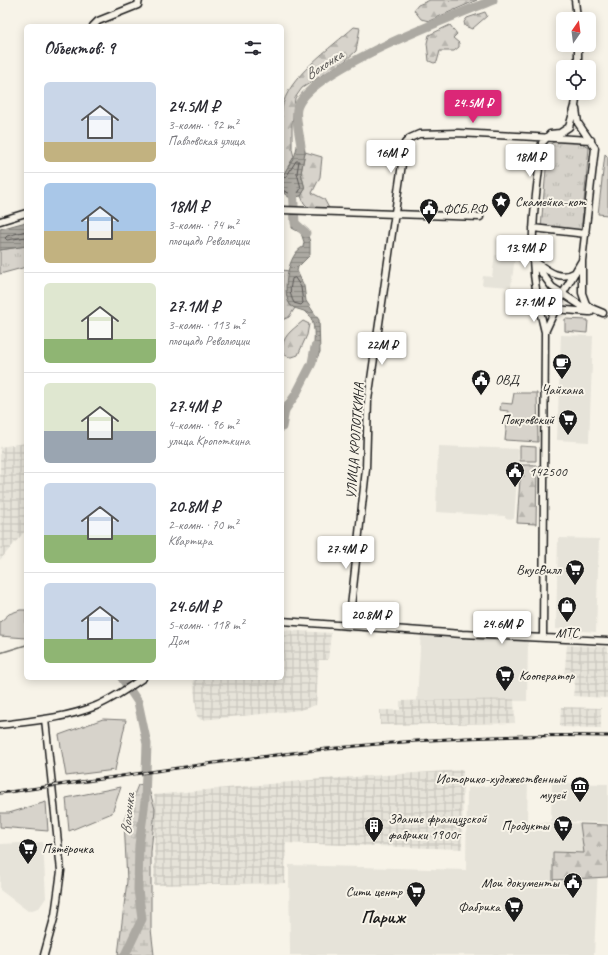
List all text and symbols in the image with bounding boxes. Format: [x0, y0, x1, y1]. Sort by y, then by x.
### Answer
north arrow [556, 12, 596, 52]
map controls [556, 12, 596, 100]
icon: filters [242, 37, 264, 59]
text: Объектов: 9 [44, 38, 115, 59]
water label: Вохонка [301, 45, 348, 84]
button: locate [556, 60, 596, 100]
pin: 24.5M ₽ [436, 90, 510, 124]
text: 24.5M ₽ [453, 95, 493, 111]
text: 24.5M ₽ [168, 96, 219, 117]
icon: home [76, 98, 124, 146]
text: 3-комн. · 92 m² [168, 117, 238, 133]
text: Павловская улица [168, 133, 245, 149]
pin: 16M ₽ [363, 140, 419, 174]
pin: 18M ₽ [502, 144, 558, 178]
text: 16M ₽ [375, 145, 407, 161]
text: 18M ₽ [514, 149, 546, 165]
place icon: Скамейка-кот [490, 190, 512, 218]
place label: Скамейка-кот [515, 193, 588, 210]
text: 18M ₽ [168, 196, 209, 217]
public building icon: ФСБ РФ [418, 197, 440, 225]
icon: home [76, 199, 124, 247]
place label: ФСБ РФ [443, 200, 488, 217]
text: 3-комн. · 74 m² [168, 217, 238, 233]
text: площадь Революции [168, 233, 249, 249]
pin: 13.9M ₽ [488, 235, 562, 269]
text: 13.9M ₽ [505, 240, 545, 256]
pin: 27.1M ₽ [497, 289, 571, 323]
text: 27.1M ₽ [514, 294, 554, 310]
text: 27.1M ₽ [168, 296, 220, 317]
icon: home [76, 299, 124, 347]
text: 3-комн. · 113 m² [168, 317, 244, 333]
pin: 22M ₽ [354, 332, 410, 366]
text: площадь Революции [168, 333, 249, 349]
text: 22M ₽ [366, 337, 398, 353]
cafe icon: Чайхана [551, 352, 573, 380]
public building icon: ОВД [470, 368, 492, 396]
place label: ОВД [495, 371, 520, 388]
street label: УЛИЦА КРОПОТКИНА [342, 381, 368, 500]
place label: Чайхана [541, 381, 584, 398]
text: 27.4M ₽ [168, 396, 220, 417]
icon: home [76, 399, 124, 447]
supermarket icon: Покровский [557, 408, 579, 436]
place label: Покровский [500, 411, 555, 428]
text: 4-комн. · 96 m² [168, 417, 238, 433]
text: улица Кропоткина [168, 433, 250, 449]
public building icon: 142500 [504, 460, 526, 488]
place label: 142500 [529, 463, 568, 480]
text: 20.8M ₽ [168, 496, 220, 517]
icon: home [76, 499, 124, 547]
text: 2-комн. · 70 m² [168, 517, 238, 533]
text: Квартира [168, 533, 212, 549]
pin: 27.4M ₽ [309, 536, 383, 570]
text: 27.4M ₽ [326, 541, 366, 557]
supermarket icon: ВкусВилл [564, 558, 586, 586]
place label: ВкусВилл [516, 561, 562, 578]
shop icon: МТС [556, 595, 578, 623]
text: 24.6M ₽ [168, 596, 220, 617]
icon: home [76, 599, 124, 647]
pin: 20.8M ₽ [334, 602, 408, 636]
text: 20.8M ₽ [351, 607, 391, 623]
pin: 24.6M ₽ [465, 611, 539, 645]
text: 24.6M ₽ [482, 616, 522, 632]
text: 5-комн. · 118 m² [168, 617, 244, 633]
place label: МТС [555, 624, 581, 641]
text: Дом [168, 633, 189, 649]
supermarket icon: Кооператор [494, 664, 516, 692]
place label: Кооператор [519, 667, 575, 684]
place label: Историко-художественный музей [436, 770, 567, 803]
museum icon: Историко-художественный музей [569, 775, 591, 803]
water label: Вохонка [116, 791, 140, 836]
place label: Здание французской фабрики 1900г [388, 810, 488, 843]
supermarket icon: Продукты [552, 814, 574, 842]
building icon: Здание французской фабрики 1900г [363, 815, 385, 843]
place label: Продукты [501, 817, 551, 834]
supermarket icon: Пятёрочка [17, 837, 39, 865]
place label: Пятёрочка [42, 840, 95, 857]
public building icon: Мои документы [562, 871, 584, 899]
place label: Мои документы [481, 874, 561, 891]
supermarket icon: Сити центр [405, 880, 427, 908]
place label: Сити центр [346, 883, 403, 900]
supermarket icon: Фабрика [503, 895, 525, 923]
place label: Фабрика [458, 898, 501, 915]
district label: Париж [361, 906, 407, 928]

